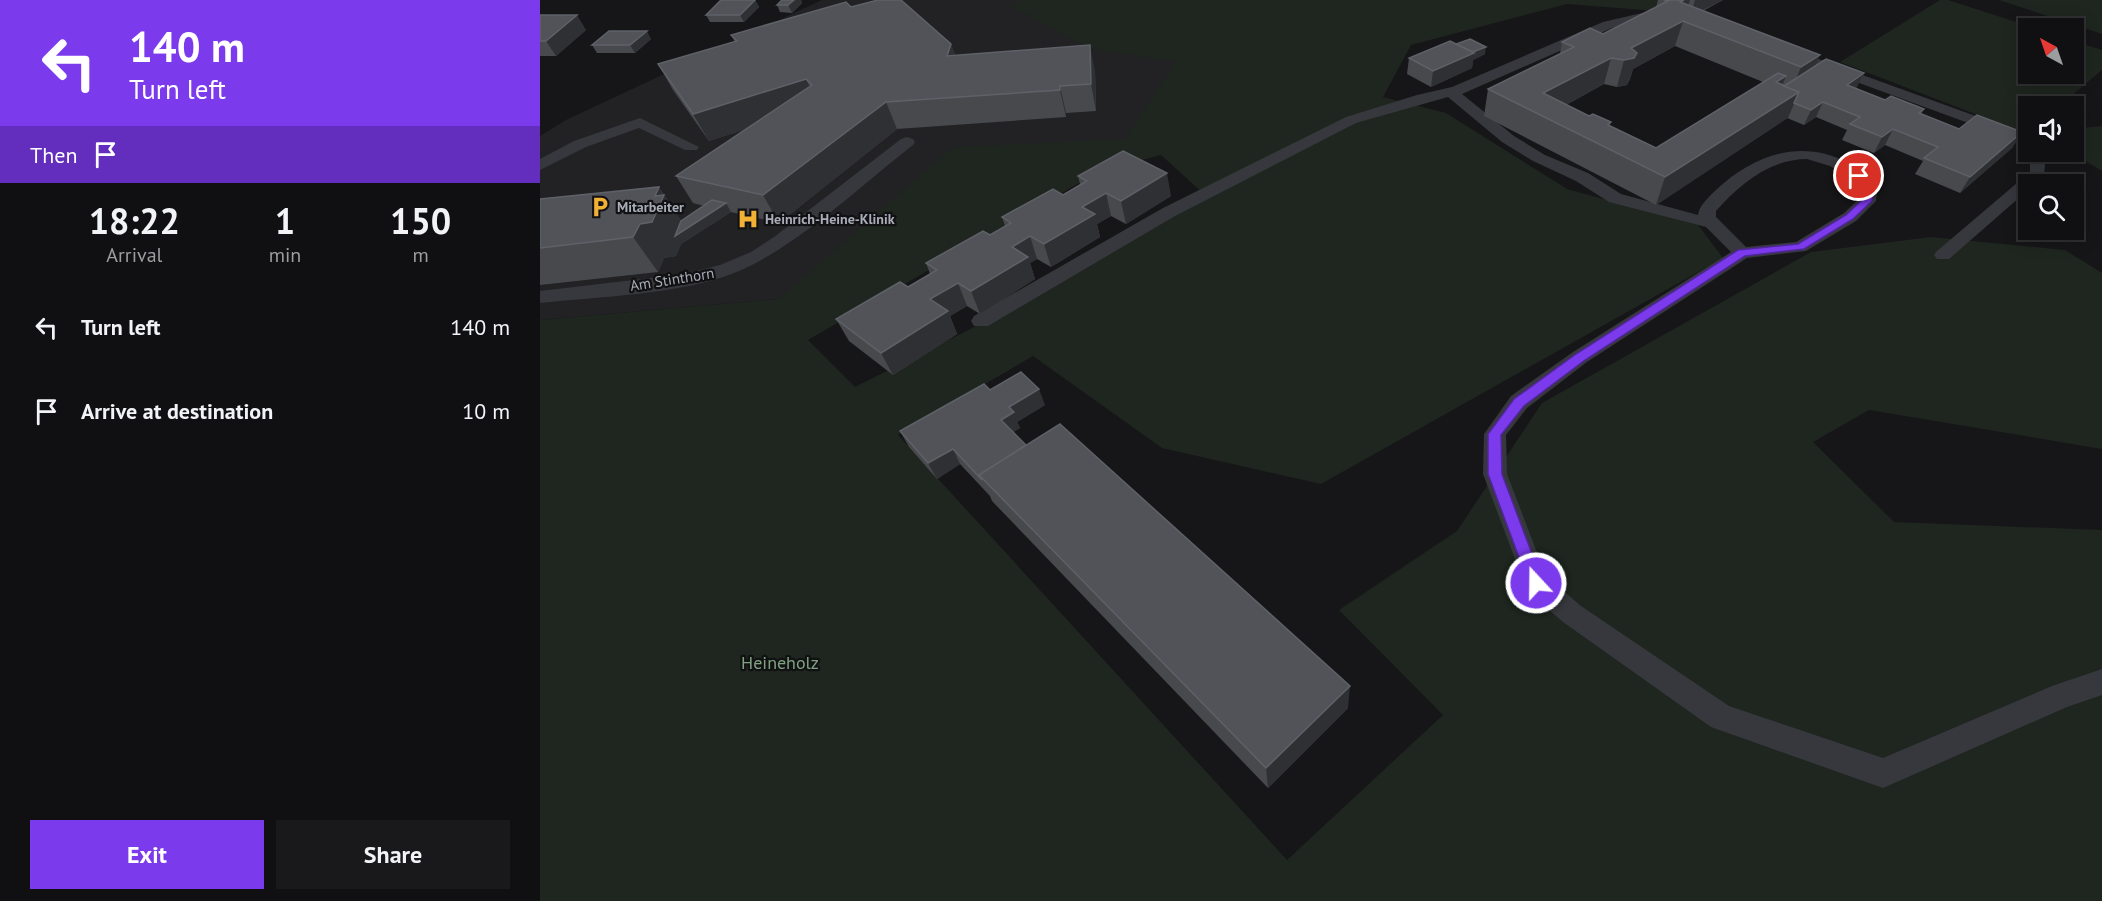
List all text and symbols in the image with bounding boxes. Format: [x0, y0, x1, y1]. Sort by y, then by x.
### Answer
north arrow [2018, 18, 2084, 84]
map controls [2018, 18, 2084, 240]
text: 140 m [129, 19, 245, 74]
icon: left [30, 24, 108, 102]
text: Turn left [129, 72, 226, 106]
button: sound [2018, 96, 2084, 162]
icon: arrive [89, 138, 122, 171]
text: Then [30, 141, 77, 169]
pin [1833, 150, 1884, 201]
icon: arrive [1842, 159, 1875, 192]
button: search [2018, 174, 2084, 240]
parking icon: Mitarbeiter [588, 195, 612, 219]
text: 18:22 [89, 197, 180, 244]
text: 1 [275, 197, 295, 244]
text: 150 [390, 197, 451, 244]
place label: Mitarbeiter [617, 198, 684, 216]
hospital icon: Heinrich-Heine-Klinik [736, 207, 760, 231]
place label: Heinrich-Heine-Klinik [765, 210, 895, 228]
text: Arrival [106, 242, 162, 268]
text: min [269, 242, 301, 268]
text: m [413, 242, 429, 268]
street label: Am Stinthorn [629, 263, 715, 295]
icon: left [30, 311, 63, 344]
text: Turn left [81, 313, 161, 341]
text: 140 m [450, 313, 510, 341]
icon: arrive [30, 395, 63, 428]
text: Arrive at destination [81, 397, 273, 425]
text: 10 m [462, 397, 510, 425]
position arrow [1504, 551, 1568, 615]
park label: Heineholz [741, 651, 819, 674]
button: Exit [30, 820, 264, 889]
button: Share [276, 820, 510, 889]

